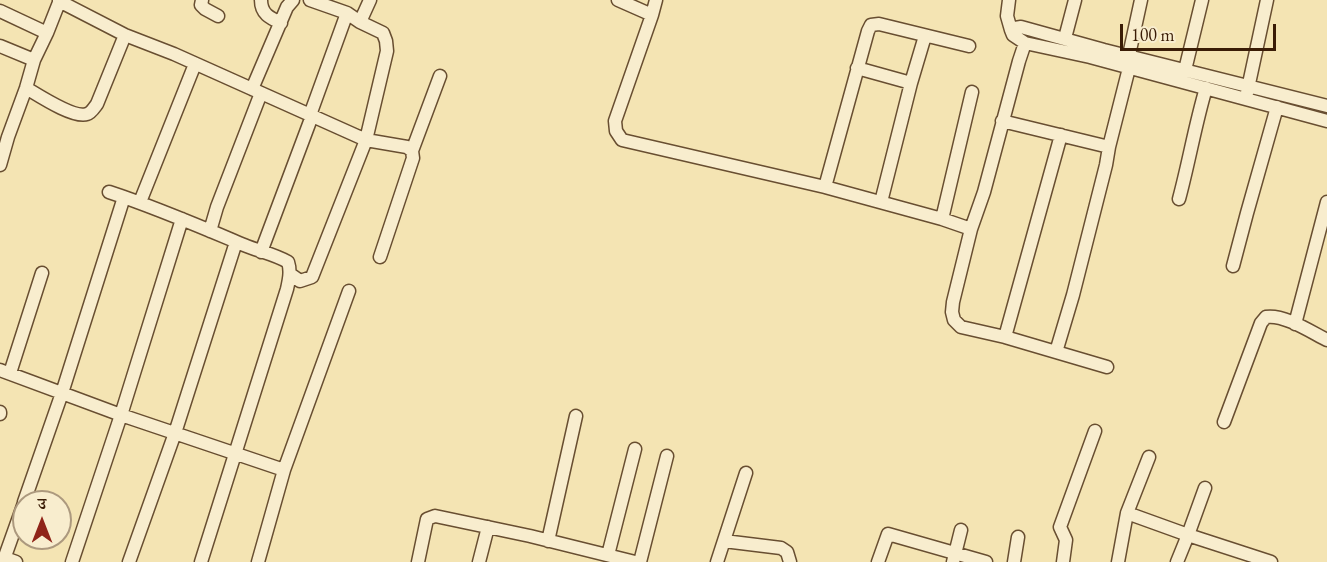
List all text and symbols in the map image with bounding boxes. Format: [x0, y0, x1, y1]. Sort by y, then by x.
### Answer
scale bar [1123, 12, 1279, 50]
text: 100 m [1131, 23, 1175, 46]
north arrow [12, 490, 72, 550]
text: उ [38, 493, 46, 514]

